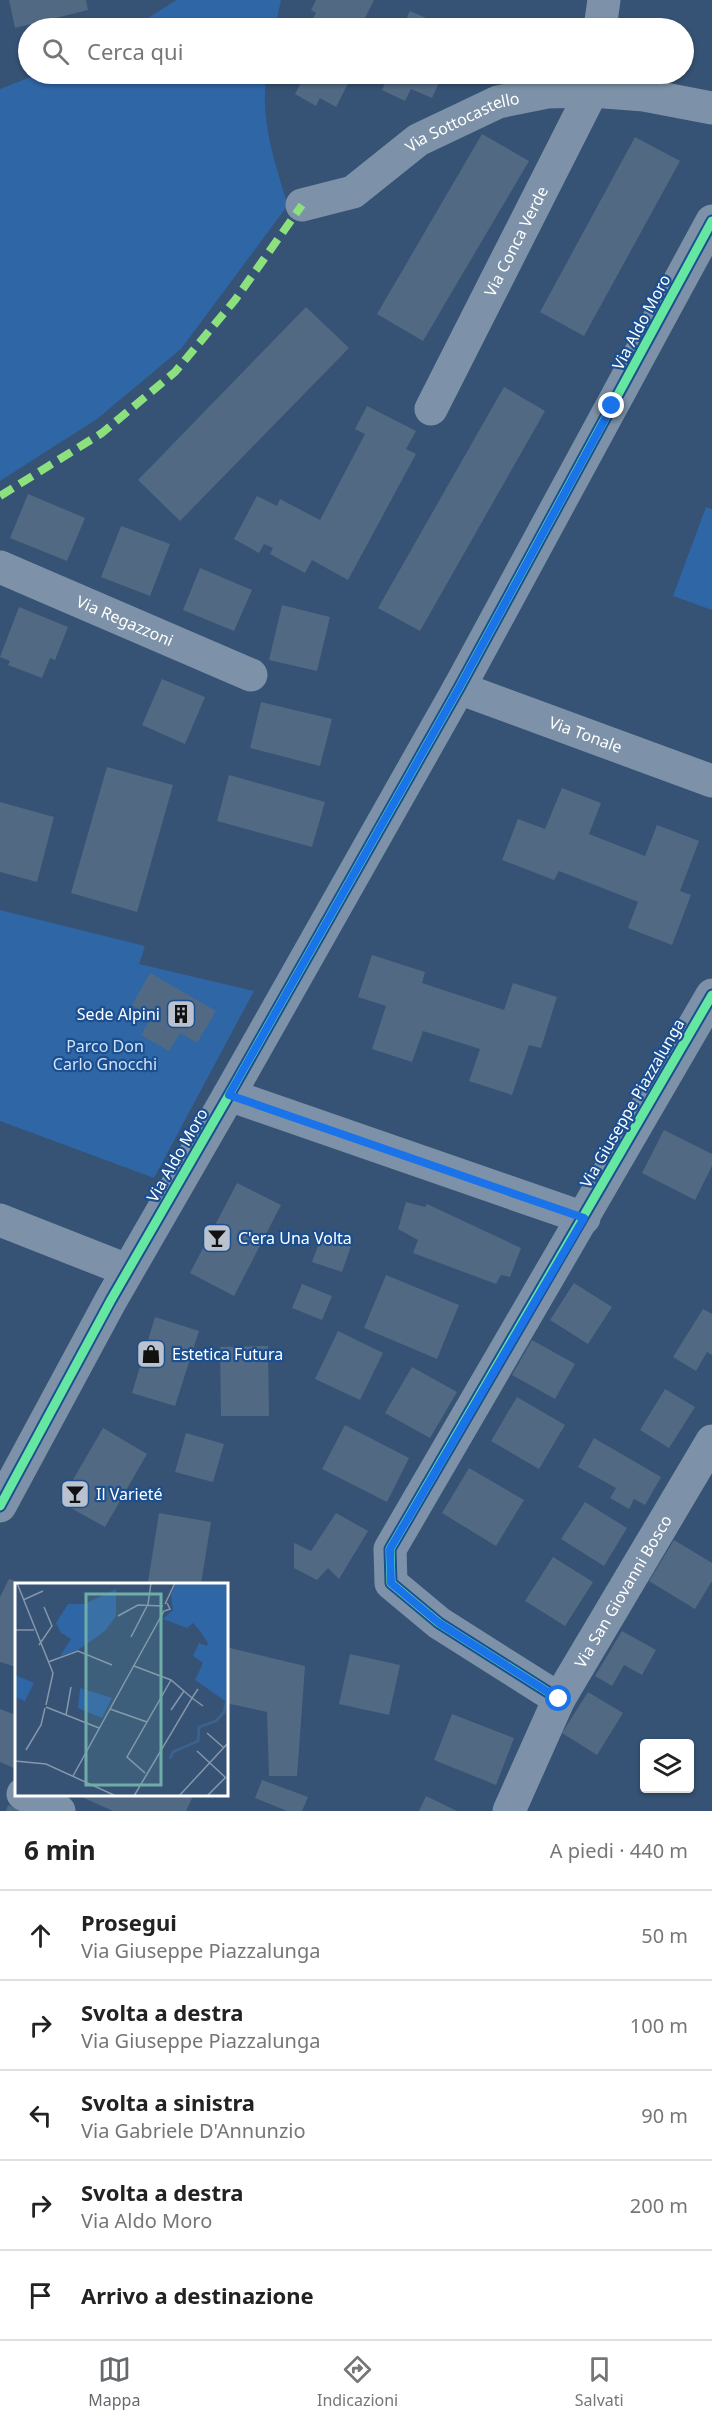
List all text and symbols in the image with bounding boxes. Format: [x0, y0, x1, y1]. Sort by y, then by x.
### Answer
search box [18, 18, 694, 84]
icon: search [39, 35, 72, 68]
text: Cerca qui [87, 36, 183, 66]
street label: Via Sottocastello [400, 87, 521, 157]
street label: Via Conca Verde [479, 182, 553, 300]
street label: Via Aldo Moro [607, 270, 675, 374]
route end [598, 392, 624, 418]
street label: Via Regazzoni [73, 590, 177, 651]
street label: Via Tonale [546, 711, 625, 758]
building icon: Sede Alpini [165, 998, 197, 1030]
place label: Sede Alpini [77, 1003, 160, 1025]
street label: Via Giuseppe Piazzalunga [575, 1015, 689, 1191]
park label: Parco Don Carlo Gnocchi [53, 1035, 157, 1075]
street label: Via Aldo Moro [141, 1104, 213, 1206]
bar icon: C'era Una Volta [201, 1222, 233, 1254]
place label: C'era Una Volta [238, 1227, 352, 1249]
shop icon: Estetica Futura [135, 1338, 167, 1370]
place label: Estetica Futura [172, 1343, 283, 1365]
bar icon: Il Varieté [59, 1478, 91, 1510]
place label: Il Varieté [96, 1483, 163, 1505]
street label: Via San Giovanni Bosco [569, 1511, 677, 1672]
inset map [15, 1583, 228, 1796]
route start [545, 1685, 571, 1711]
map controls [640, 1739, 694, 1793]
button: layers [640, 1739, 694, 1793]
text: 6 min [24, 1832, 96, 1868]
text: A piedi · 440 m [550, 1837, 688, 1864]
text: Prosegui [81, 1907, 177, 1937]
icon: ahead [24, 1919, 57, 1952]
text: 50 m [641, 1922, 688, 1949]
text: Via Giuseppe Piazzalunga [81, 1937, 321, 1964]
text: Svolta a destra [81, 1997, 244, 2027]
icon: right [24, 2009, 57, 2042]
text: 100 m [630, 2012, 688, 2039]
text: Via Giuseppe Piazzalunga [81, 2027, 321, 2054]
text: Svolta a sinistra [81, 2087, 255, 2117]
icon: left [24, 2099, 57, 2132]
text: 90 m [641, 2102, 688, 2129]
text: Via Gabriele D'Annunzio [81, 2117, 306, 2144]
text: Svolta a destra [81, 2177, 244, 2207]
icon: right [24, 2189, 57, 2222]
text: 200 m [630, 2192, 688, 2219]
text: Via Aldo Moro [81, 2207, 212, 2234]
icon: arrive [24, 2279, 57, 2312]
text: Arrivo a destinazione [81, 2280, 314, 2310]
tab: Mappa [88, 2353, 140, 2411]
tab: Indicazioni [317, 2353, 398, 2411]
tab: Salvati [575, 2353, 624, 2411]

